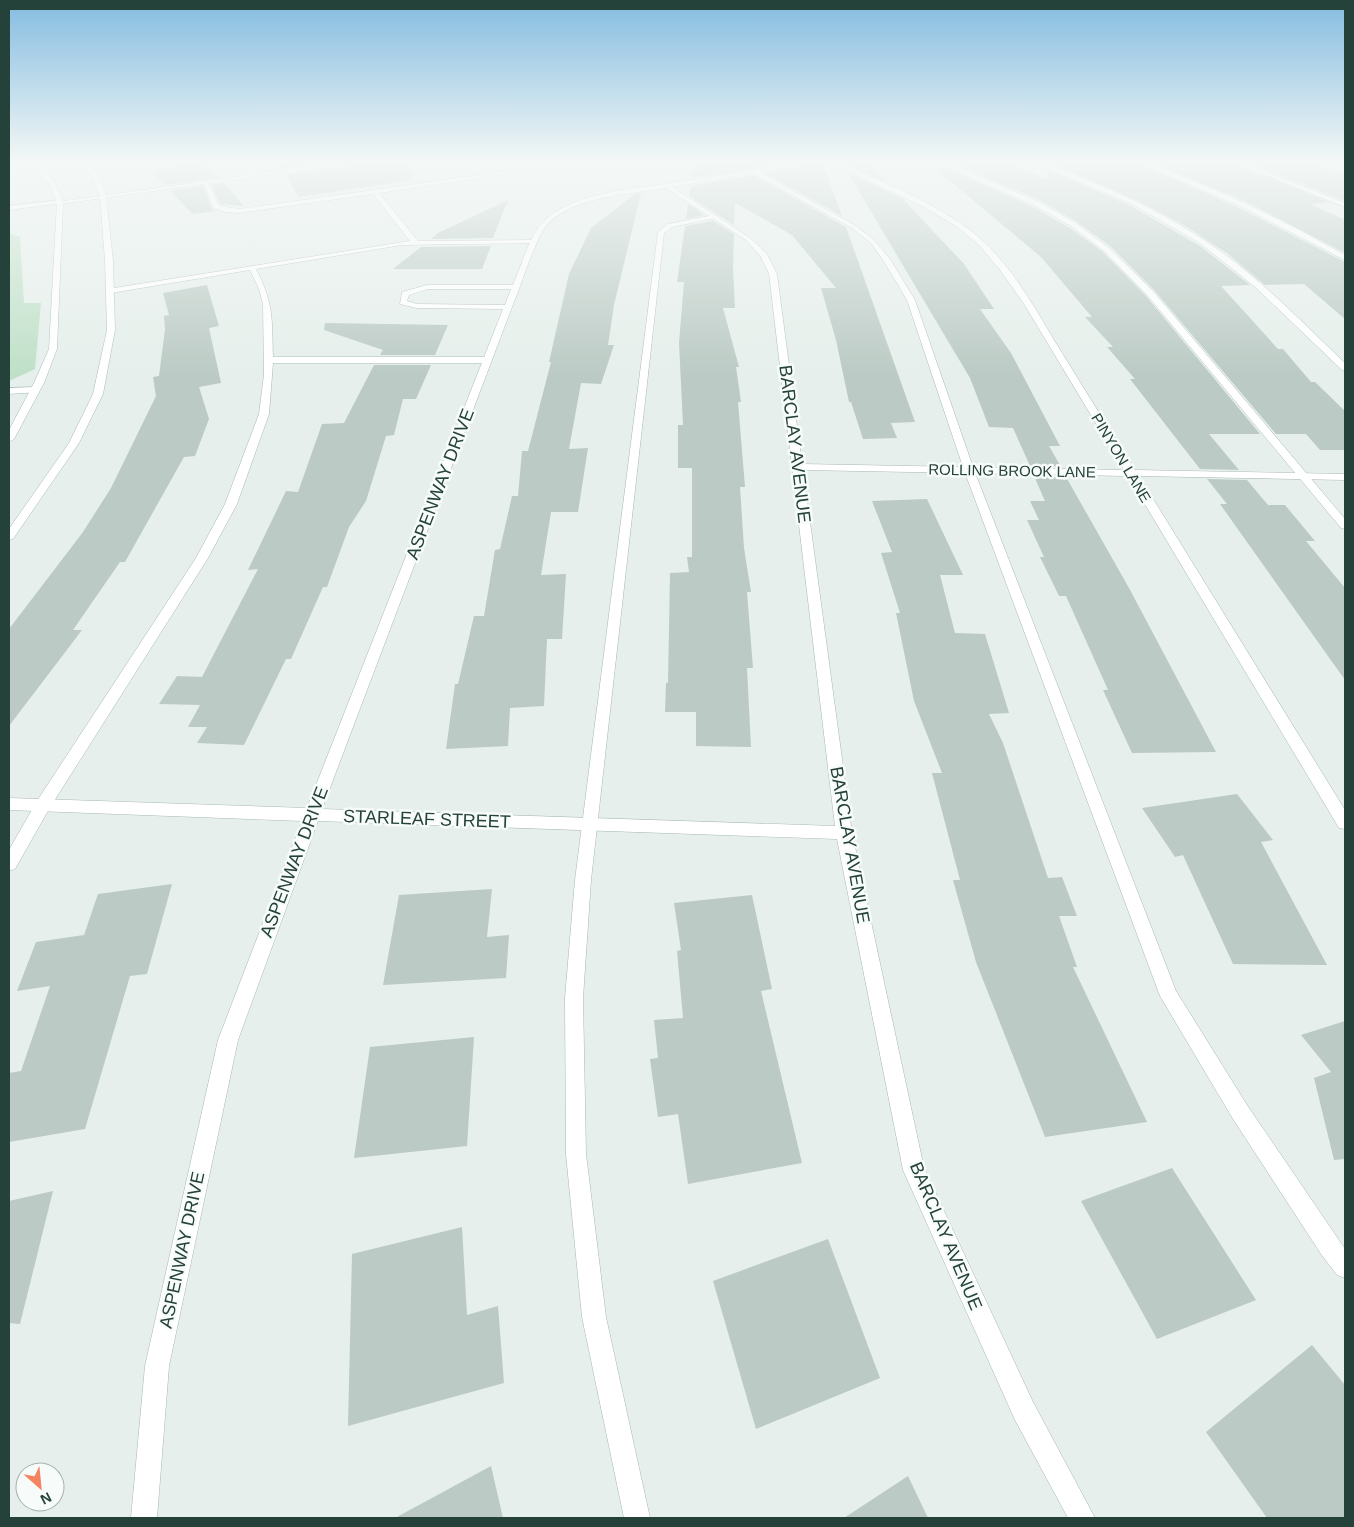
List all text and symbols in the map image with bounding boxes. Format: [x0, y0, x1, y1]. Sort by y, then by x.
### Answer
street label: BARCLAY AVENUE [775, 364, 815, 524]
street label: ASPENWAY DRIVE [402, 406, 478, 562]
street label: PINYON LANE [1088, 410, 1155, 505]
street label: ROLLING BROOK LANE [928, 461, 1096, 480]
street label: BARCLAY AVENUE [826, 765, 874, 925]
street label: ASPENWAY DRIVE [256, 784, 332, 940]
street label: STARLEAF STREET [343, 806, 511, 832]
street label: BARCLAY AVENUE [906, 1159, 986, 1313]
street label: ASPENWAY DRIVE [156, 1170, 208, 1330]
north arrow [15, 1462, 65, 1512]
text: N [38, 1489, 54, 1508]

